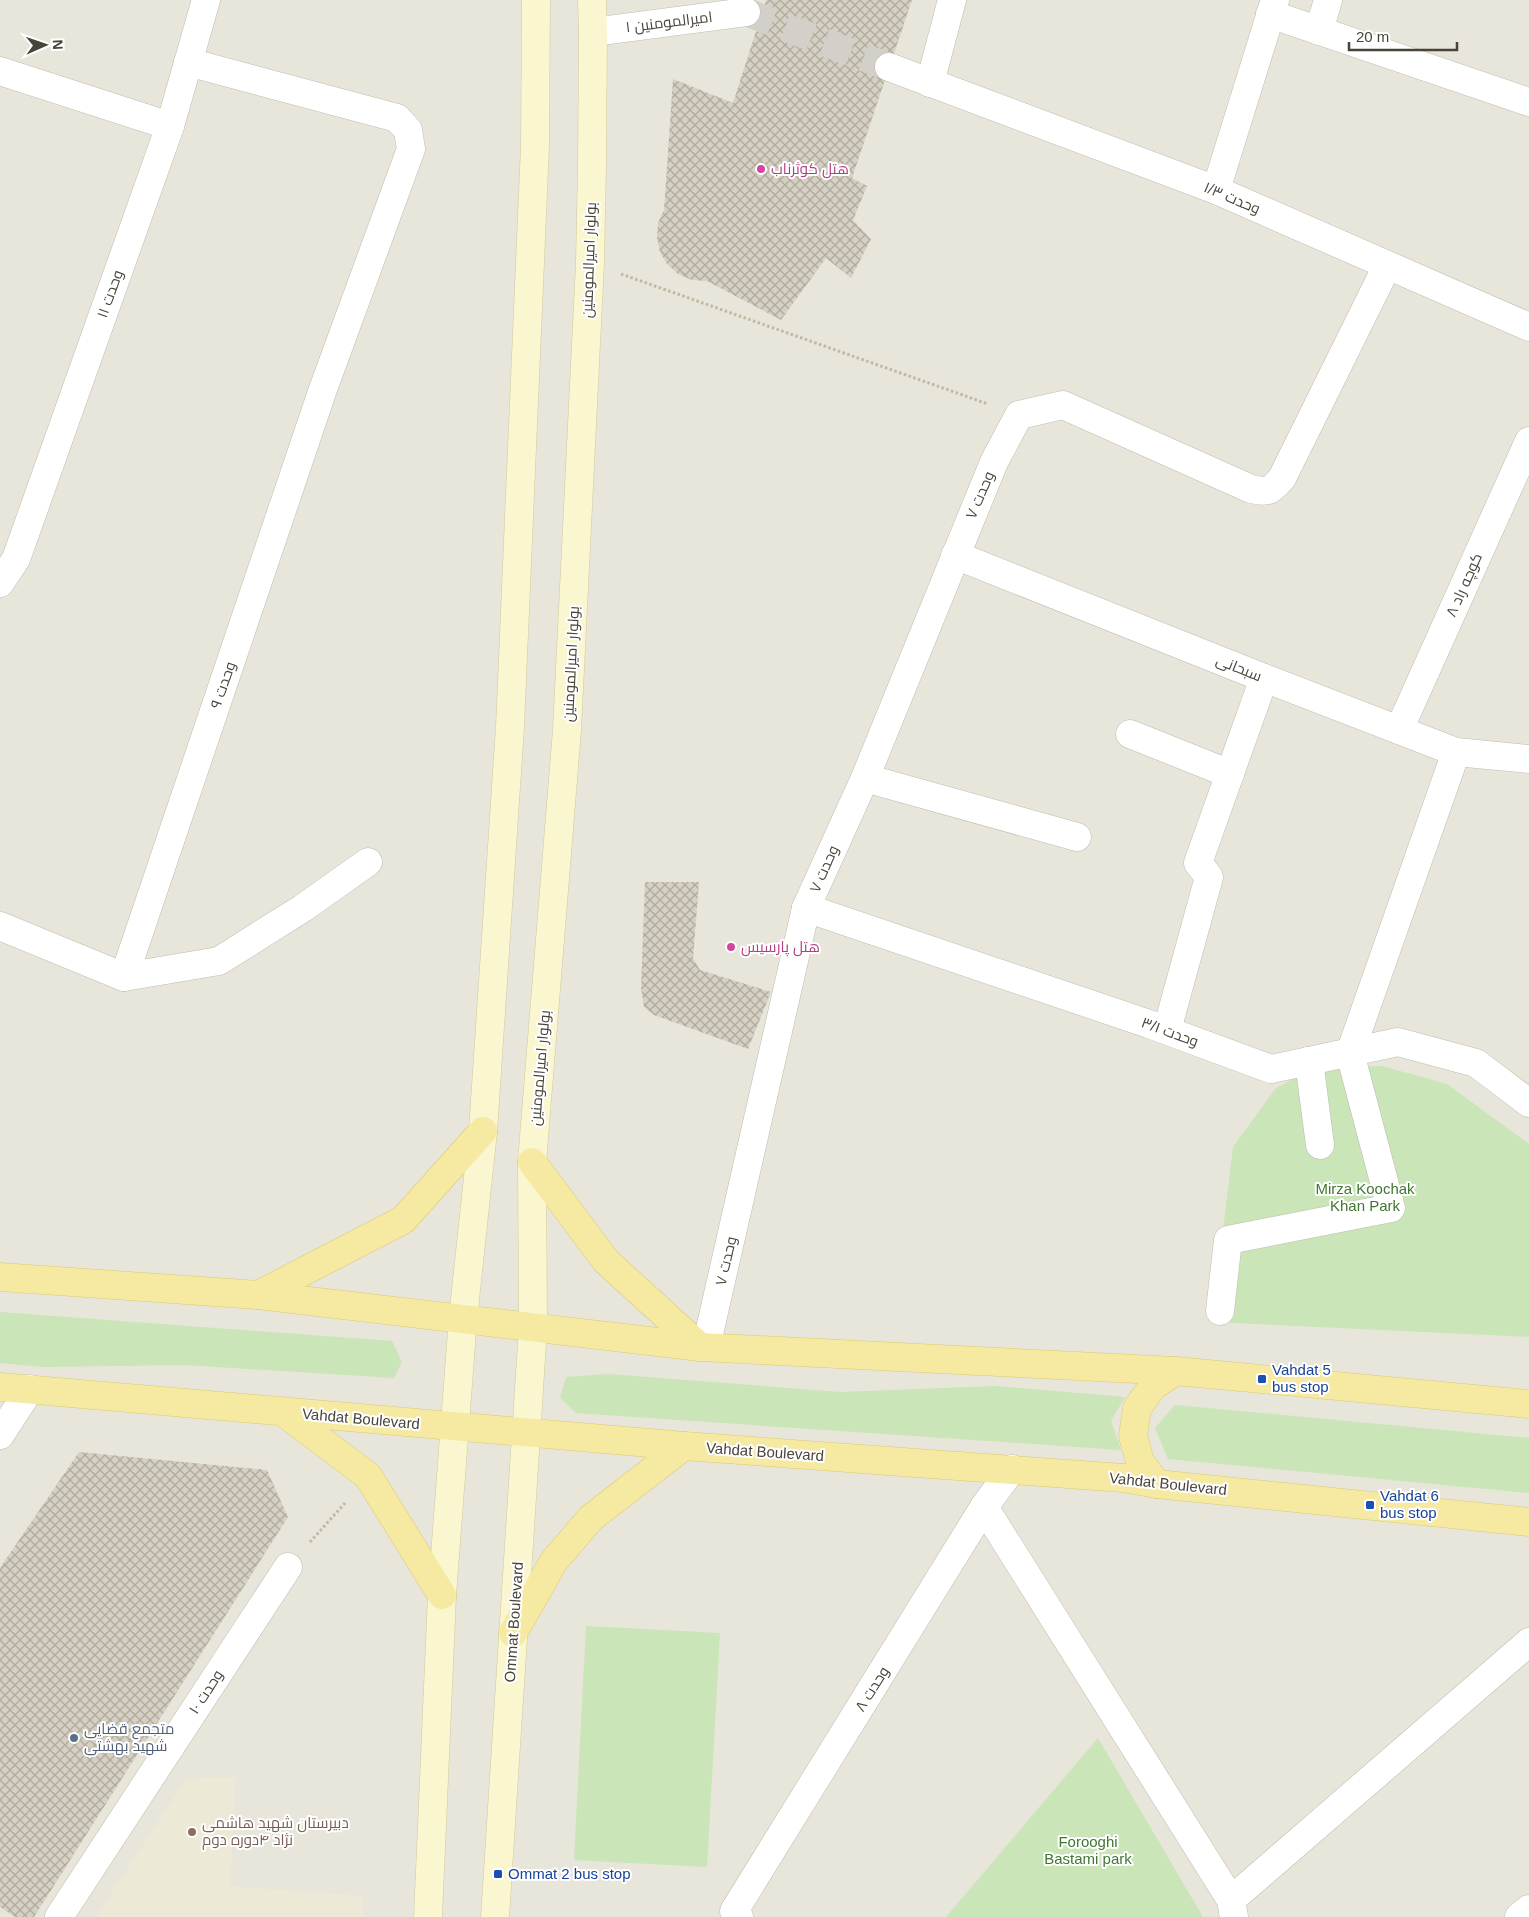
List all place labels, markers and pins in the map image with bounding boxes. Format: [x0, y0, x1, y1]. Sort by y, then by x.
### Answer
place label: هتل کوثرناب [771, 160, 849, 179]
marker: هتل کوثرناب [755, 163, 767, 175]
place label: هتل پارسیس [741, 938, 820, 957]
marker: هتل پارسیس [725, 941, 737, 953]
place label: Vahdat 5 bus stop [1272, 1361, 1331, 1395]
marker: Vahdat 5 bus stop [1256, 1373, 1268, 1385]
place label: Vahdat 6 bus stop [1380, 1487, 1439, 1521]
marker: Vahdat 6 bus stop [1364, 1499, 1376, 1511]
place label: متجمع قضایی شهید بهشتی [84, 1720, 174, 1756]
marker: متجمع قضایی شهید بهشتی [68, 1732, 80, 1744]
place label: دبیرستان شهید هاشمی نژاد ۴دوره دوم [202, 1814, 349, 1850]
marker: دبیرستان شهید هاشمی نژاد ۴دوره دوم [186, 1826, 198, 1838]
place label: Ommat 2 bus stop [508, 1865, 631, 1882]
marker: Ommat 2 bus stop [492, 1868, 504, 1880]

